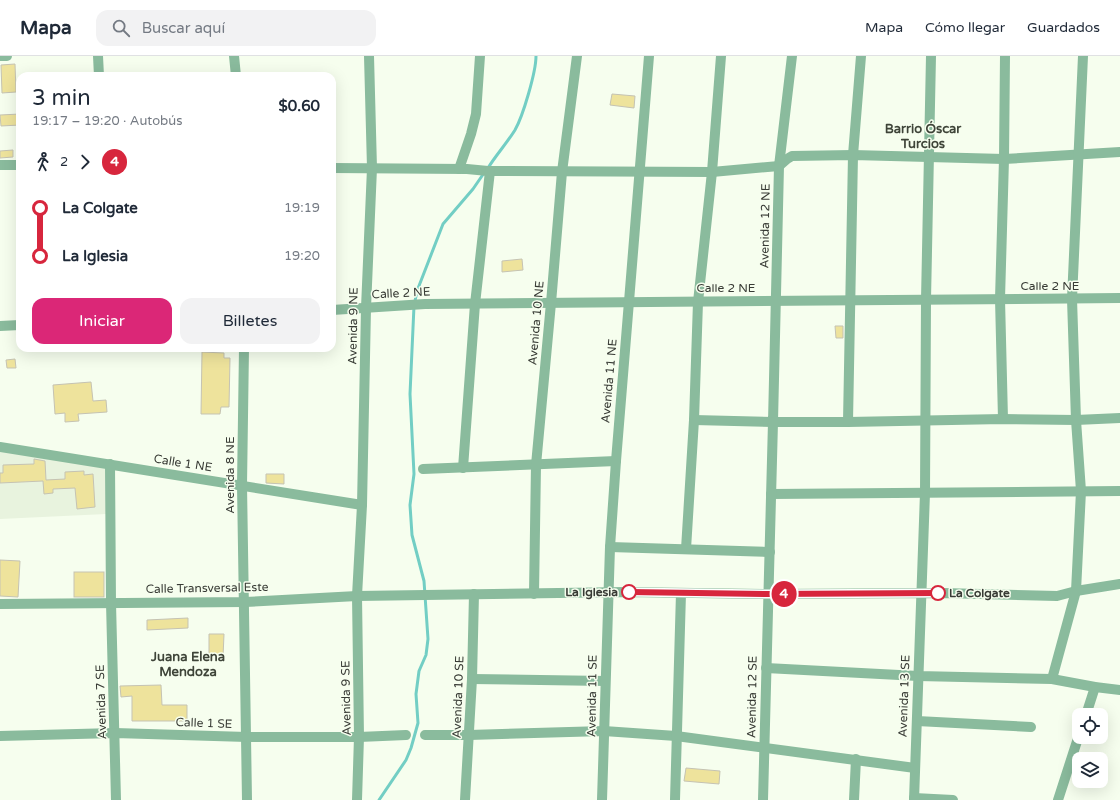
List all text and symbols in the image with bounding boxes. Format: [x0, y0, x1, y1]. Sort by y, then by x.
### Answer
search box [96, 10, 376, 46]
text: Mapa [20, 17, 72, 39]
icon: search [110, 17, 132, 39]
text: Buscar aquí [142, 19, 225, 37]
text: Mapa [865, 19, 903, 36]
text: Cómo llegar [925, 19, 1005, 36]
text: Guardados [1027, 19, 1100, 36]
text: 3 min [32, 85, 91, 111]
text: $0.60 [279, 97, 320, 115]
text: 19:17 – 19:20 · Autobús [32, 113, 182, 129]
district label: Barrio Óscar Turcios [885, 120, 962, 152]
icon: walk [32, 151, 54, 173]
icon: forward [74, 151, 96, 173]
text: 4 [110, 153, 119, 170]
text: 2 [60, 154, 68, 170]
street label: Avenida 12 NE [757, 183, 773, 269]
text: La Colgate [62, 199, 138, 217]
text: 19:19 [284, 200, 320, 216]
text: La Iglesia [62, 247, 128, 265]
text: 19:20 [284, 248, 320, 264]
street label: Calle 2 NE [1021, 279, 1080, 293]
street label: Avenida 10 NE [525, 280, 547, 366]
street label: Calle 2 NE [697, 281, 756, 295]
street label: Calle 2 NE [371, 284, 431, 302]
street label: Avenida 9 NE [345, 287, 361, 365]
button: Iniciar [32, 298, 172, 344]
button: Billetes [180, 298, 320, 344]
street label: Avenida 11 NE [598, 338, 620, 424]
street label: Avenida 8 NE [223, 436, 237, 514]
street label: Calle 1 NE [153, 451, 214, 475]
street label: Calle Transversal Este [145, 580, 269, 596]
line badge: 4 [771, 581, 797, 607]
marker: La Iglesia [621, 584, 637, 600]
place label: La Iglesia [565, 585, 618, 600]
text: 4 [780, 585, 788, 602]
marker: La Colgate [930, 585, 946, 601]
place label: La Colgate [949, 586, 1010, 601]
district label: Juana Elena Mendoza [150, 649, 225, 680]
street label: Avenida 11 SE [584, 654, 600, 737]
street label: Avenida 13 SE [896, 654, 912, 738]
street label: Avenida 10 SE [450, 655, 466, 739]
street label: Avenida 12 SE [744, 655, 760, 738]
street label: Avenida 9 SE [338, 660, 354, 736]
street label: Avenida 7 SE [93, 664, 109, 740]
map controls [1072, 708, 1108, 788]
button: locate [1072, 708, 1108, 744]
street label: Calle 1 SE [175, 715, 233, 731]
button: layers [1072, 752, 1108, 788]

